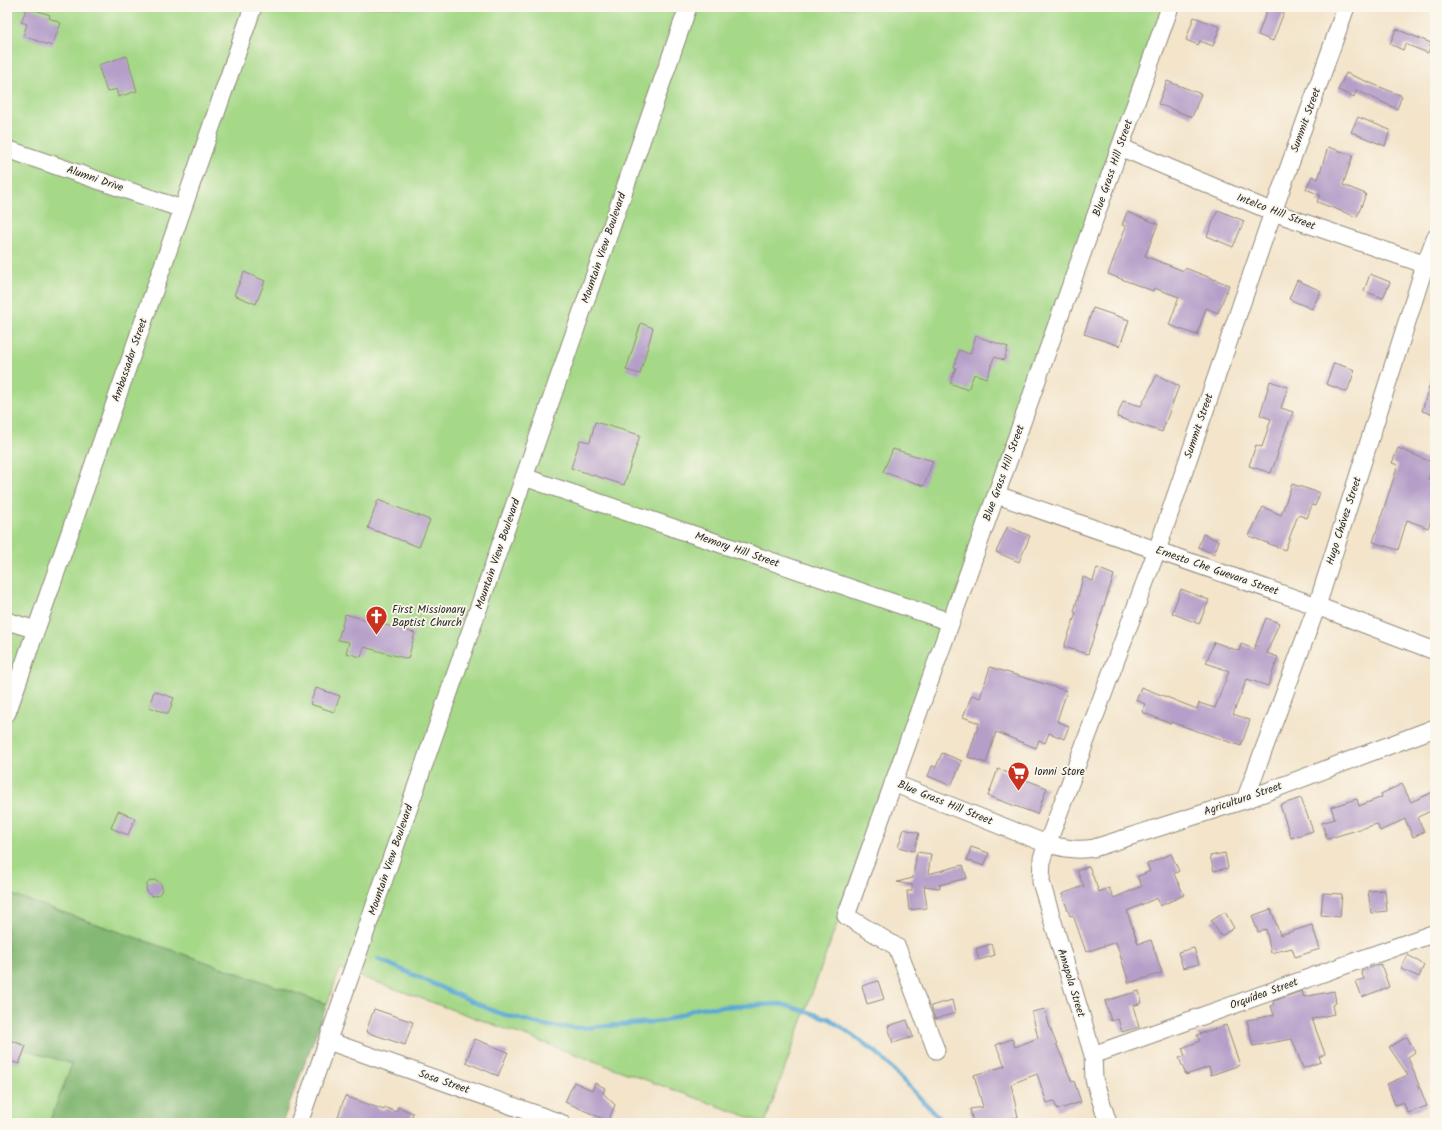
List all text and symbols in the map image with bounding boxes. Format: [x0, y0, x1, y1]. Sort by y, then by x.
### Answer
street label: Summit Street [1286, 84, 1326, 155]
street label: Blue Grass Hill Street [1088, 116, 1138, 219]
street label: Alumni Drive [64, 161, 126, 197]
street label: Intelco Hill Street [1234, 189, 1319, 236]
street label: Mountain View Boulevard [577, 190, 632, 306]
street label: Ambassador Street [107, 315, 153, 404]
street label: Summit Street [1179, 390, 1219, 461]
street label: Blue Grass Hill Street [978, 422, 1030, 524]
street label: Hugo Chávez Street [1321, 474, 1367, 567]
street label: Mountain View Boulevard [471, 496, 526, 612]
street label: Memory Hill Street [692, 527, 782, 573]
street label: Ernesto Che Guevara Street [1153, 541, 1282, 601]
place label: First Missionary Baptist Church [392, 601, 466, 632]
church icon: First Missionary Baptist Church [364, 603, 390, 636]
supermarket icon: Ionni Store [1005, 759, 1031, 792]
place label: Ionni Store [1034, 763, 1085, 781]
street label: Blue Grass Hill Street [895, 776, 996, 831]
street label: Agricultura Street [1201, 777, 1285, 821]
street label: Mountain View Boulevard [364, 802, 419, 918]
street label: Amapola Street [1052, 946, 1090, 1020]
street label: Orquídea Street [1227, 973, 1301, 1015]
street label: Sosa Street [416, 1065, 473, 1099]

